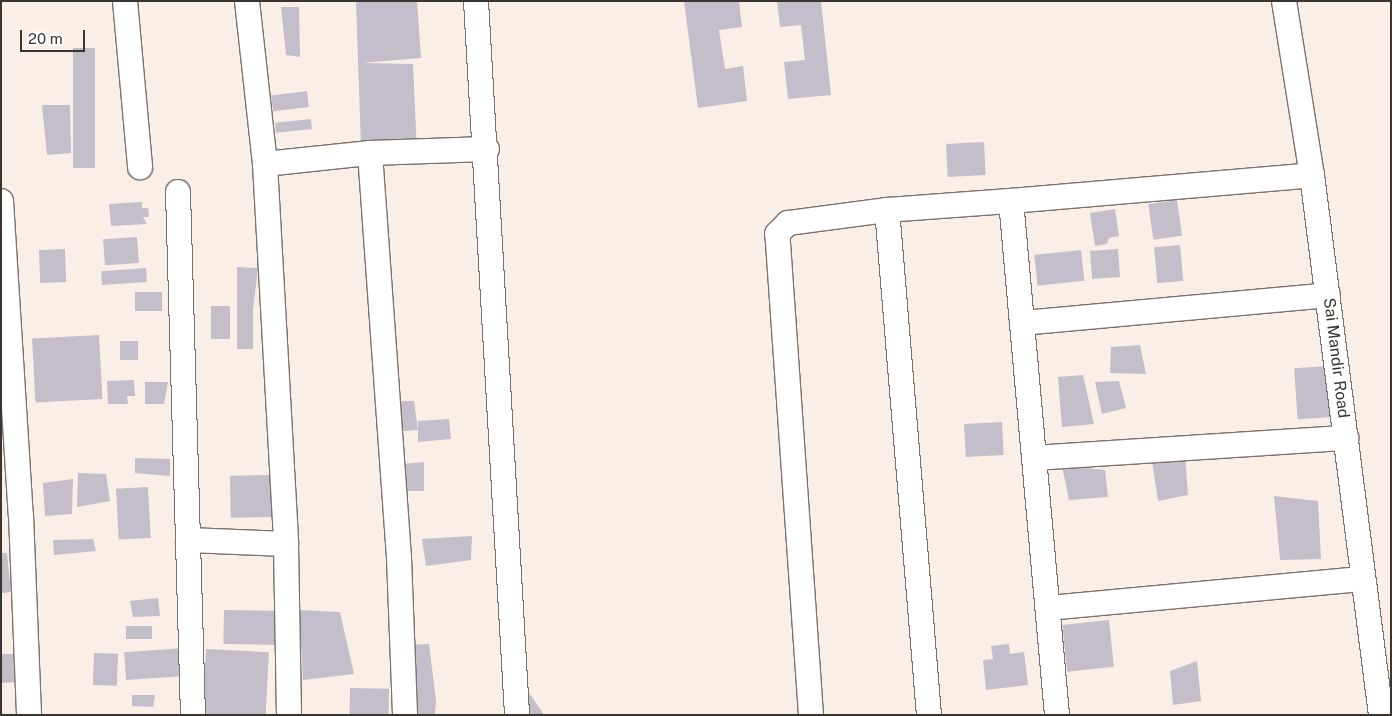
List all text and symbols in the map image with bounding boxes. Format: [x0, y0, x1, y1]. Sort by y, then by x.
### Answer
scale bar [22, 20, 88, 52]
text: 20 m [28, 30, 63, 47]
street label: Sai Mandir Road [1319, 297, 1353, 419]

